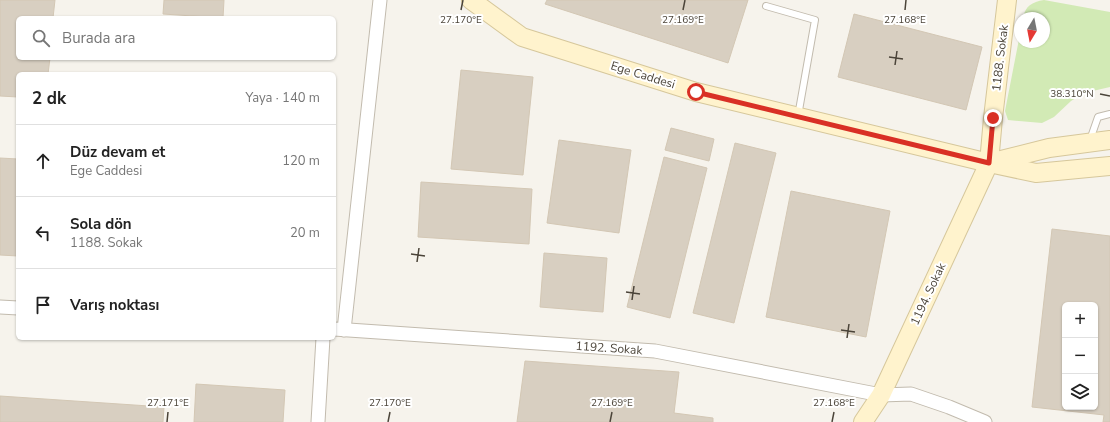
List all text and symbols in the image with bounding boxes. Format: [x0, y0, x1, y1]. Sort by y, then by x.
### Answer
north arrow [1014, 12, 1050, 48]
text: 27.170°E [440, 13, 482, 27]
text: 27.169°E [662, 13, 704, 27]
text: 27.168°E [884, 13, 926, 27]
search box [16, 16, 336, 60]
street label: 1188. Sokak [988, 23, 1012, 92]
icon: search [30, 27, 52, 49]
text: Burada ara [62, 28, 136, 48]
street label: Ege Caddesi [609, 58, 677, 92]
route start [687, 83, 705, 101]
text: 2 dk [32, 87, 66, 110]
text: 38.310°N [1050, 87, 1094, 101]
text: Yaya · 140 m [245, 89, 320, 107]
route end [984, 109, 1002, 127]
text: Düz devam et [70, 142, 165, 162]
icon: ahead [32, 150, 54, 172]
text: 120 m [282, 152, 320, 170]
text: Ege Caddesi [70, 162, 142, 180]
text: Sola dön [70, 214, 132, 234]
icon: left [32, 222, 54, 244]
text: 20 m [290, 224, 320, 242]
text: 1188. Sokak [70, 234, 143, 252]
street label: 1194. Sokak [907, 259, 950, 328]
icon: arrive [32, 294, 54, 316]
text: Varış noktası [70, 295, 159, 315]
map controls [1062, 302, 1098, 410]
button: + [1062, 302, 1098, 338]
street label: 1192. Sokak [575, 338, 644, 358]
button: − [1062, 338, 1098, 374]
button: layers [1062, 374, 1098, 410]
text: 27.171°E [147, 396, 189, 410]
text: 27.170°E [369, 396, 411, 410]
text: 27.169°E [591, 396, 633, 410]
text: 27.168°E [813, 396, 855, 410]

